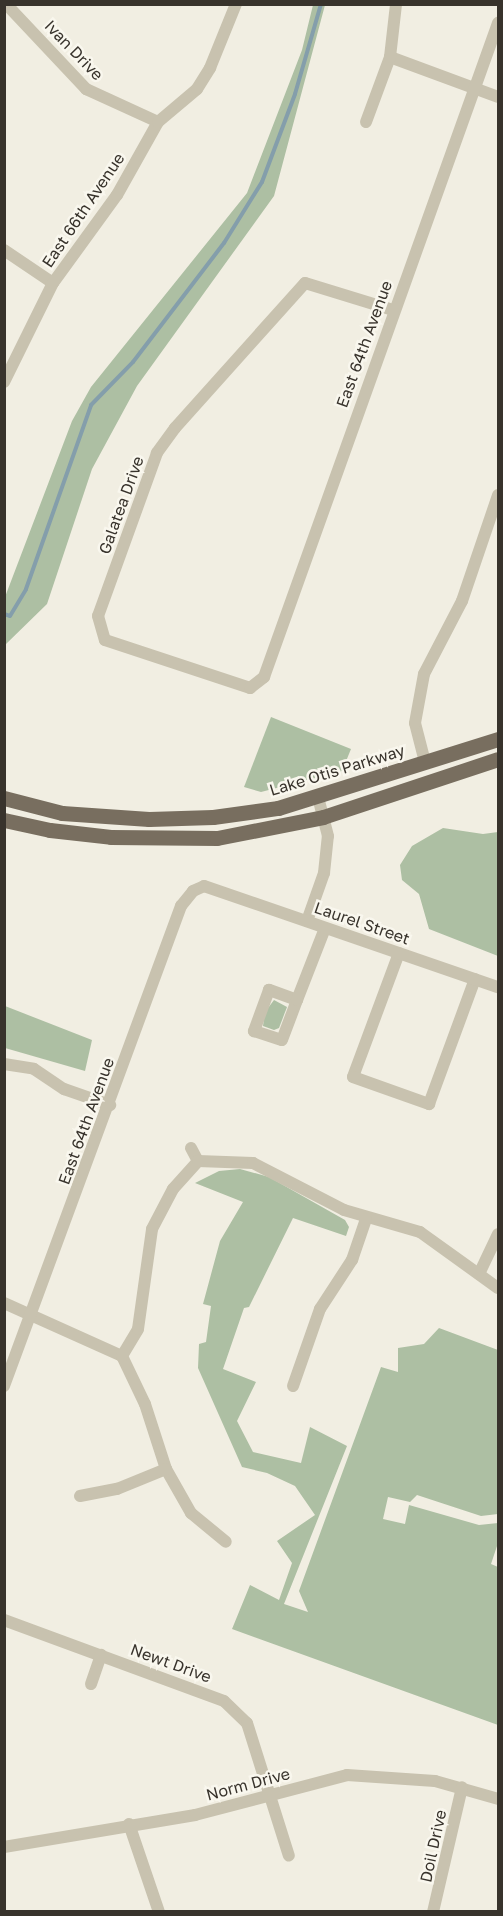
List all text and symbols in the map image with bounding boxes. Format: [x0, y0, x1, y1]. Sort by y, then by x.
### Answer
street label: Ivan Drive [41, 16, 107, 84]
street label: East 66th Avenue [38, 149, 128, 271]
street label: East 64th Avenue [332, 278, 396, 410]
street label: Galatea Drive [94, 453, 148, 557]
street label: Lake Otis Parkway [267, 740, 407, 800]
street label: Laurel Street [312, 898, 412, 948]
street label: East 64th Avenue [54, 1055, 118, 1187]
street label: Newt Drive [128, 1640, 214, 1686]
street label: Norm Drive [204, 1764, 292, 1804]
street label: Doil Drive [416, 1808, 450, 1884]

